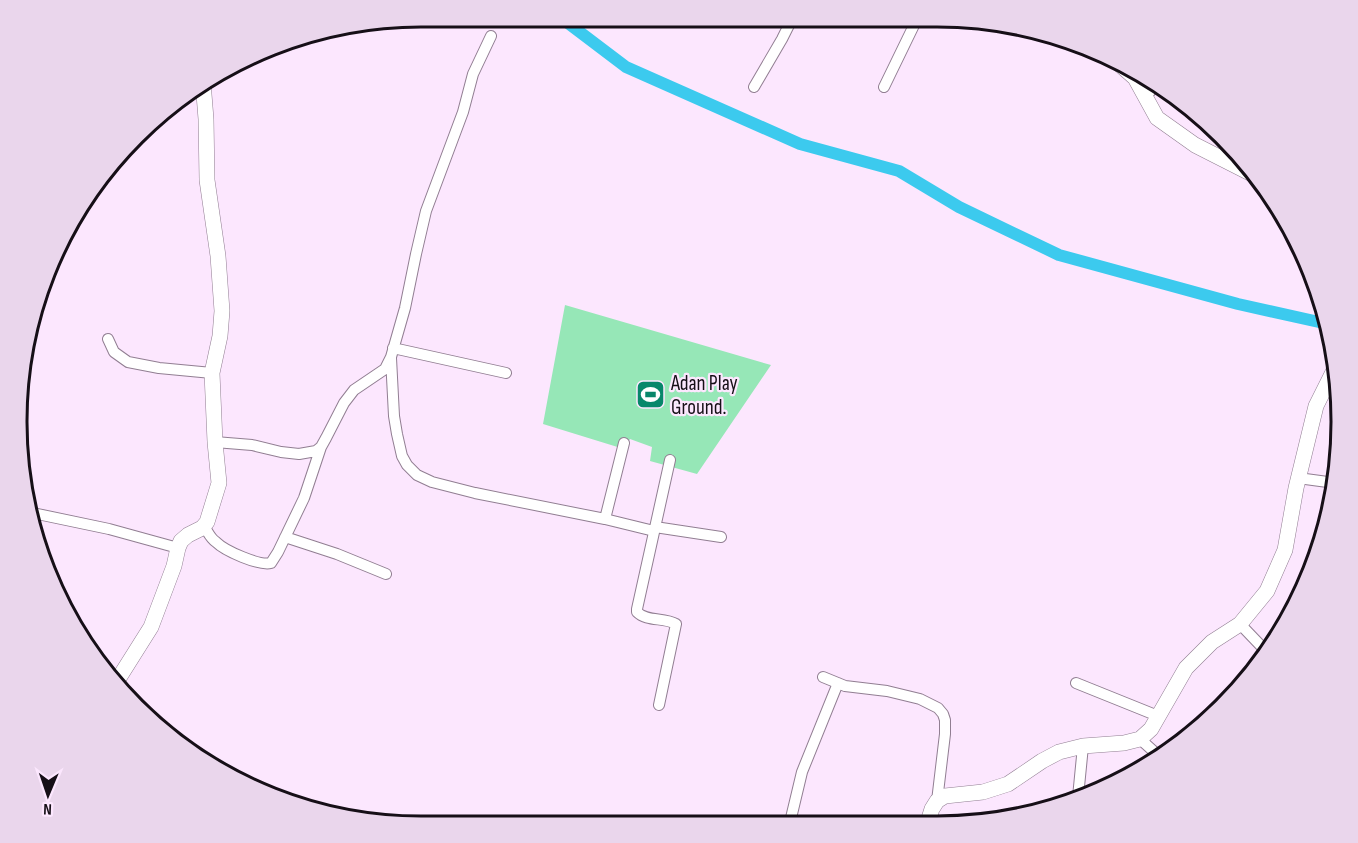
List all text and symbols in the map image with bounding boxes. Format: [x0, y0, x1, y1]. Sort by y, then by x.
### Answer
place label: Adan Play Ground. [670, 371, 738, 420]
sports icon: Adan Play Ground. [634, 379, 666, 411]
north arrow [18, 765, 78, 825]
text: N [43, 799, 52, 818]

